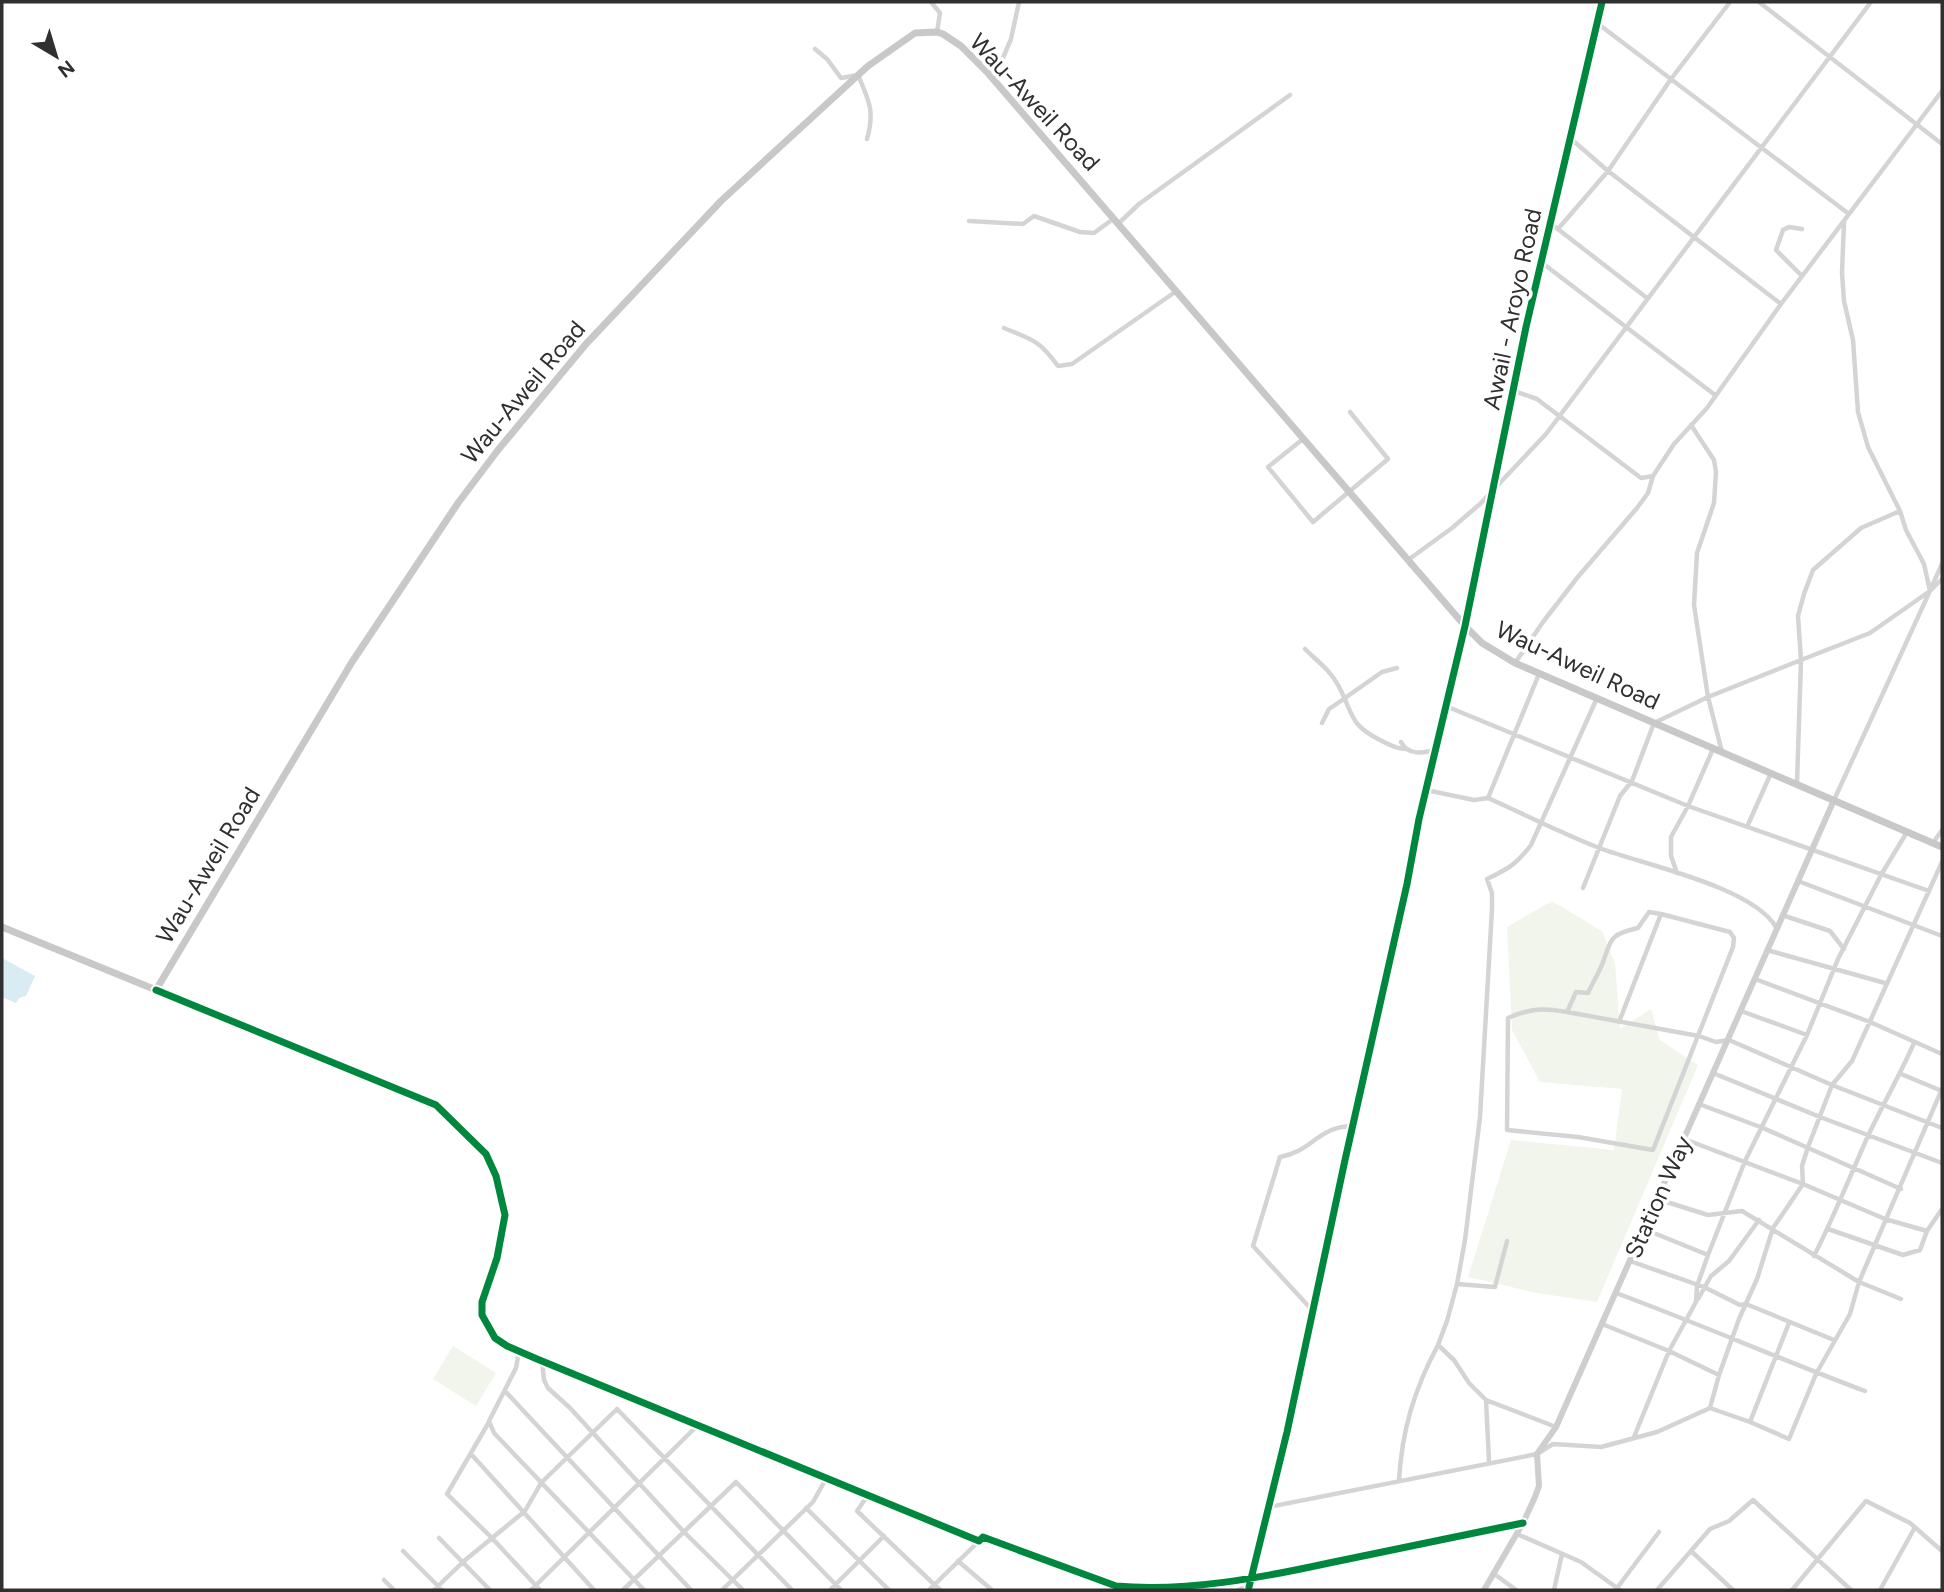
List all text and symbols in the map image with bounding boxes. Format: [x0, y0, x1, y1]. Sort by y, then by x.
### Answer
north arrow [21, 21, 91, 91]
street label: Wau-Aweil Road [964, 27, 1106, 177]
text: N [53, 55, 79, 83]
street label: Awail - Aroyo Road [1477, 206, 1547, 412]
street label: Wau-Aweil Road [455, 315, 591, 469]
street label: Wau-Aweil Road [1492, 614, 1664, 716]
street label: Wau-Aweil Road [150, 782, 266, 948]
street label: Station Way [1618, 1131, 1698, 1263]

